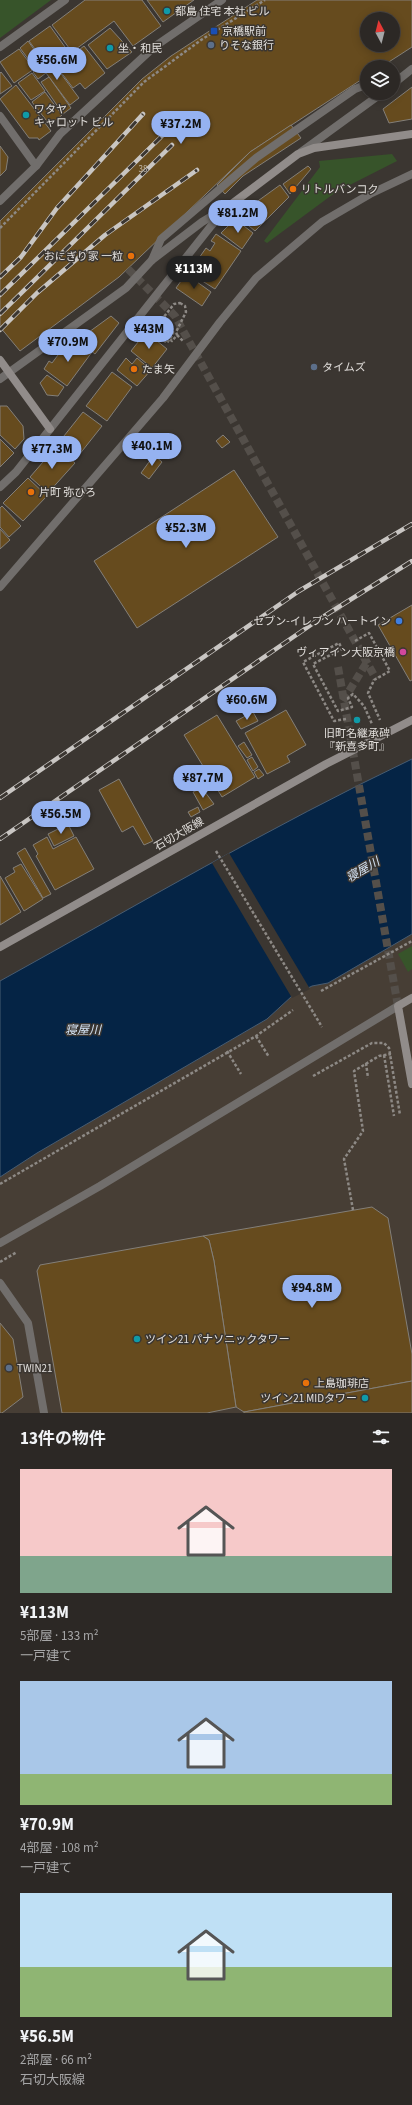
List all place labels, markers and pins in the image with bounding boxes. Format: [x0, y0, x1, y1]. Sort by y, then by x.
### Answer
place label: 都島 住宅 本社 ビル [175, 4, 270, 19]
marker: 都島 住宅 本社 ビル [162, 6, 172, 16]
place label: 京橋駅前 [222, 24, 266, 39]
marker: 京橋駅前 [209, 26, 219, 36]
place label: りそな銀行 [219, 38, 274, 53]
marker: りそな銀行 [206, 40, 216, 50]
place label: 坐・和民 [118, 41, 162, 56]
marker: 坐・和民 [105, 43, 115, 53]
pin: ¥56.6M [24, 47, 90, 81]
place label: ワタヤ キャロット ビル [34, 102, 113, 130]
marker: ワタヤ キャロット ビル [21, 110, 31, 120]
pin: ¥37.2M [148, 111, 214, 145]
place label: リトルバンコク [301, 182, 379, 197]
marker: リトルバンコク [288, 184, 298, 194]
pin: ¥81.2M [205, 200, 271, 234]
place label: おにぎり家 一粒 [44, 249, 123, 264]
marker: おにぎり家 一粒 [126, 251, 136, 261]
pin: ¥113M [166, 256, 222, 290]
pin: ¥43M [125, 316, 173, 350]
pin: ¥70.9M [35, 329, 101, 363]
place label: タイムズ [322, 360, 366, 375]
place label: たま矢 [142, 362, 175, 377]
marker: タイムズ [309, 362, 319, 372]
marker: たま矢 [129, 364, 139, 374]
pin: ¥40.1M [119, 433, 185, 467]
pin: ¥77.3M [19, 436, 85, 470]
place label: 片町 弥ひろ [39, 485, 96, 500]
marker: 片町 弥ひろ [26, 487, 36, 497]
pin: ¥52.3M [153, 515, 219, 549]
place label: セブン-イレブン ハートイン [253, 614, 391, 629]
marker: セブン-イレブン ハートイン [394, 616, 404, 626]
place label: ヴィアイン大阪京橋 [297, 645, 395, 660]
marker: ヴィアイン大阪京橋 [398, 647, 408, 657]
pin: ¥60.6M [214, 687, 280, 721]
marker: 旧町名継承碑 『新喜多町』 [352, 715, 362, 725]
place label: 旧町名継承碑 『新喜多町』 [324, 726, 390, 754]
pin: ¥87.7M [170, 765, 236, 799]
pin: ¥56.5M [28, 801, 94, 835]
pin: ¥94.8M [279, 1275, 345, 1309]
place label: ツイン21 パナソニックタワー [145, 1332, 290, 1347]
marker: ツイン21 パナソニックタワー [132, 1334, 142, 1344]
place label: TWIN21 [17, 1361, 53, 1376]
marker: TWIN21 [4, 1363, 14, 1373]
place label: 上島珈琲店 [314, 1376, 369, 1391]
marker: 上島珈琲店 [301, 1378, 311, 1388]
place label: ツイン21 MIDタワー [260, 1391, 357, 1406]
marker: ツイン21 MIDタワー [360, 1393, 370, 1403]

